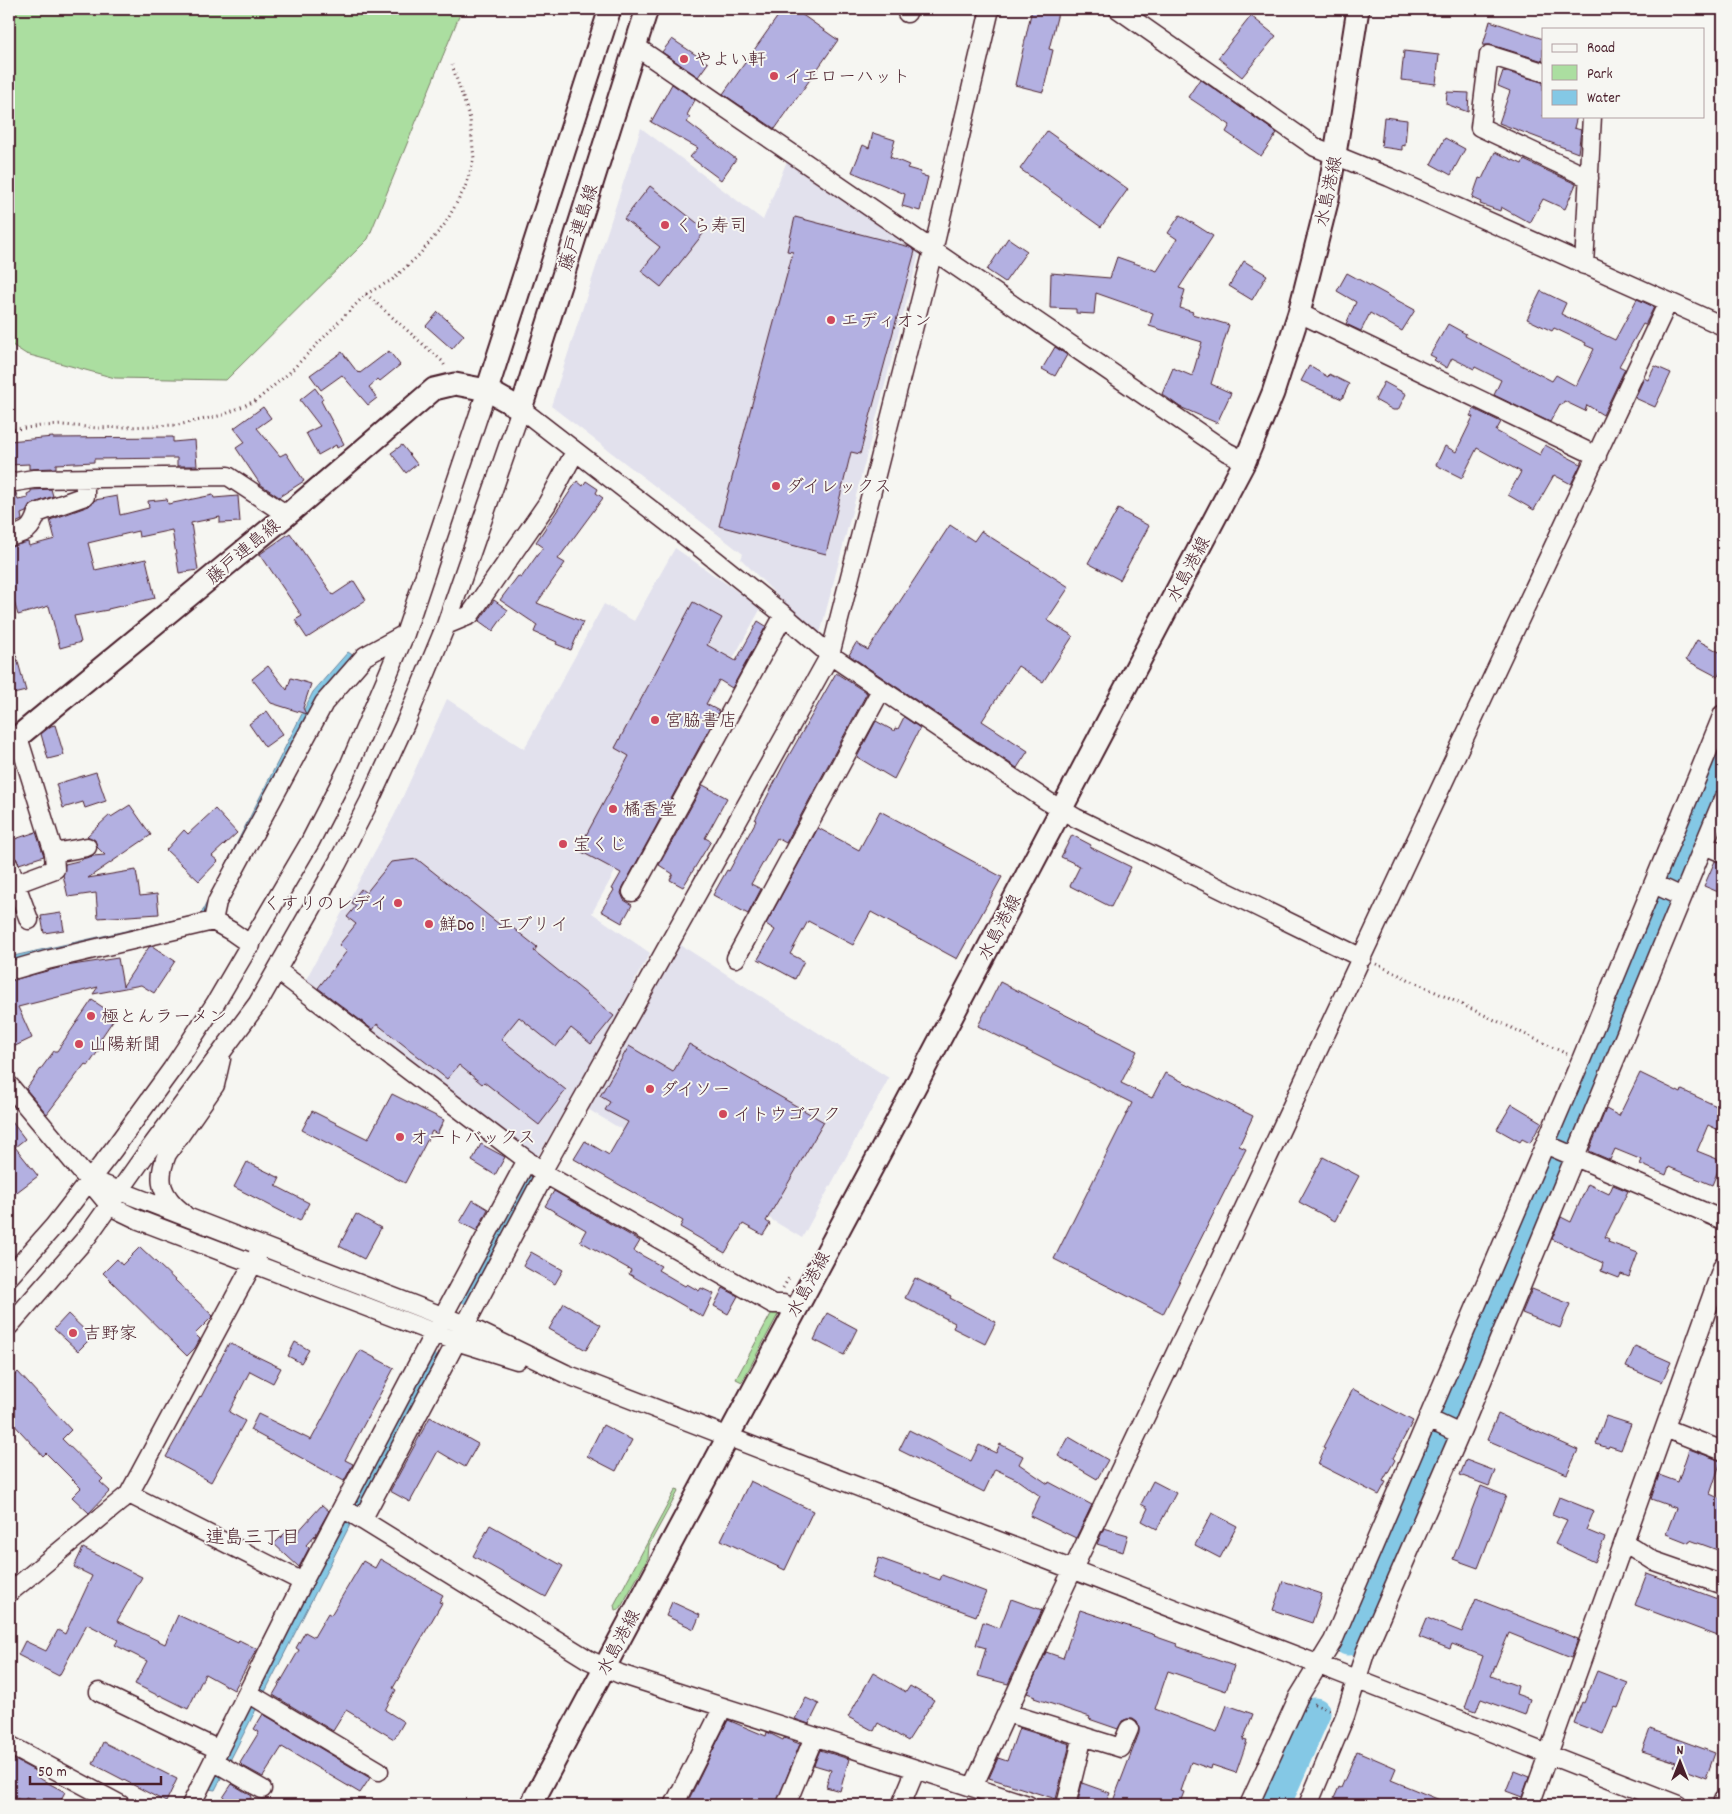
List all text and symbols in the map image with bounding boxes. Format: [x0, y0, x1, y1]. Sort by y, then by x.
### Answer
legend [1542, 28, 1704, 118]
text: Road [1587, 38, 1615, 60]
place label: やよい軒 [694, 49, 766, 74]
marker: やよい軒 [678, 53, 690, 65]
text: Park [1587, 64, 1613, 86]
place label: イエローハット [784, 66, 910, 91]
marker: イエローハット [768, 70, 780, 82]
text: Water [1587, 88, 1621, 110]
street label: 水島港線 [1311, 154, 1350, 229]
street label: 藤戸連島線 [555, 181, 606, 274]
place label: くら寿司 [675, 215, 747, 240]
marker: くら寿司 [659, 219, 671, 231]
place label: エディオン [841, 310, 932, 335]
marker: エディオン [825, 314, 837, 326]
place label: ダイレックス [786, 476, 892, 501]
marker: ダイレックス [770, 480, 782, 492]
street label: 藤戸連島線 [202, 514, 287, 591]
street label: 水島港線 [1162, 533, 1218, 608]
place label: 宮脇書店 [665, 710, 737, 735]
marker: 宮脇書店 [649, 714, 661, 726]
place label: 橘香堂 [623, 799, 677, 824]
marker: 橘香堂 [607, 803, 619, 815]
place label: 宝くじ [573, 834, 627, 859]
marker: 宝くじ [557, 838, 569, 850]
street label: 水島港線 [973, 891, 1029, 966]
place label: くすりのレデイ [263, 893, 388, 918]
marker: くすりのレデイ [392, 897, 404, 909]
place label: 鮮Do！ エブリイ [439, 914, 568, 939]
marker: 鮮Do！ エブリイ [423, 918, 435, 930]
place label: 極とんラーメン [101, 1006, 227, 1031]
marker: 極とんラーメン [85, 1010, 97, 1022]
place label: 山陽新聞 [89, 1034, 161, 1059]
marker: 山陽新聞 [73, 1038, 85, 1050]
place label: ダイソー [660, 1079, 730, 1104]
marker: ダイソー [644, 1083, 656, 1095]
place label: イトウゴフク [733, 1104, 841, 1129]
marker: イトウゴフク [717, 1108, 729, 1120]
place label: オートバックス [410, 1127, 536, 1152]
marker: オートバックス [394, 1131, 406, 1143]
street label: 水島港線 [782, 1248, 838, 1323]
place label: 吉野家 [83, 1323, 137, 1348]
marker: 吉野家 [67, 1327, 79, 1339]
district label: 連島三丁目 [205, 1526, 301, 1553]
street label: 水島港線 [592, 1606, 648, 1681]
north arrow [1654, 1736, 1704, 1786]
text: N [1677, 1741, 1684, 1761]
scale bar [30, 1754, 161, 1786]
text: 50 m [38, 1762, 67, 1784]

